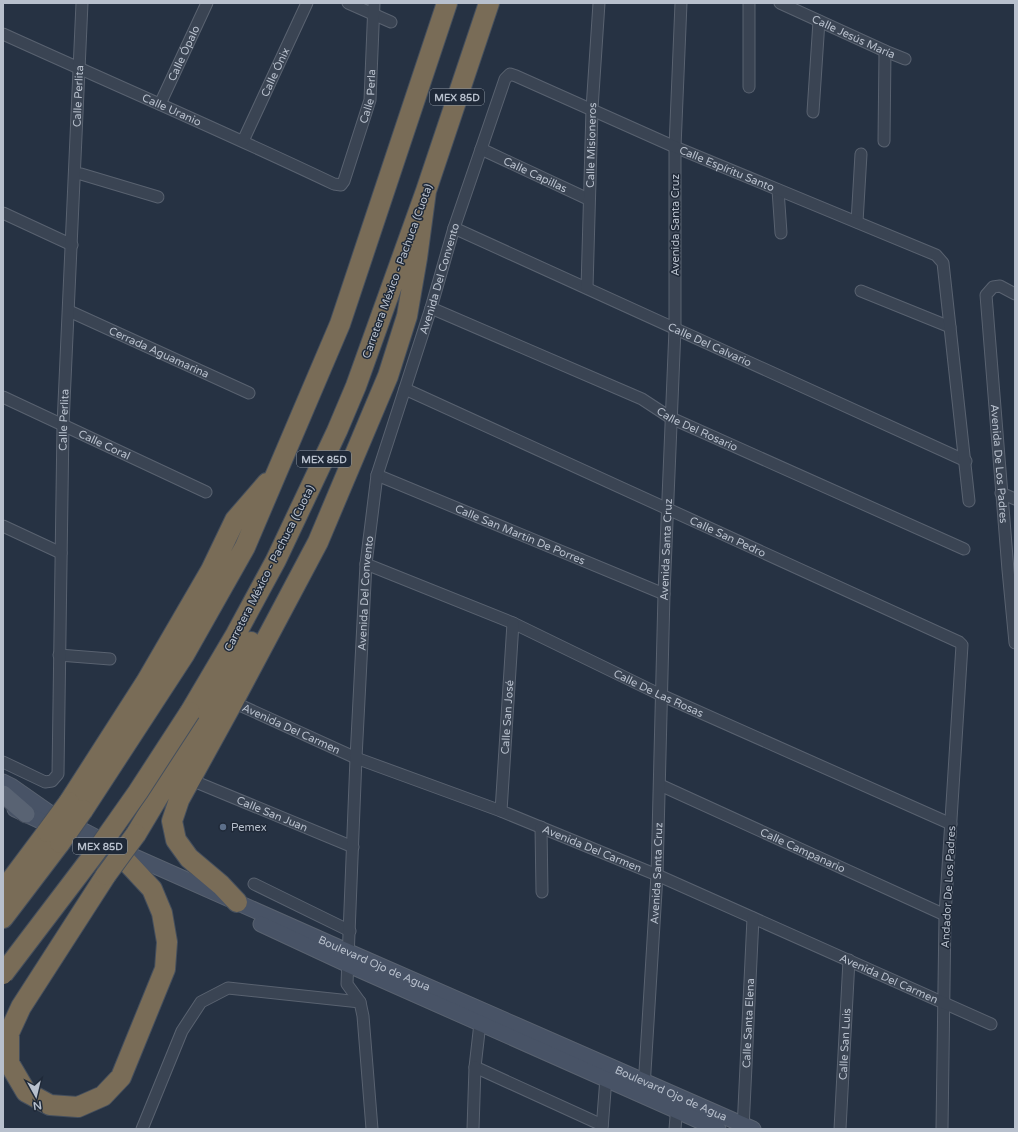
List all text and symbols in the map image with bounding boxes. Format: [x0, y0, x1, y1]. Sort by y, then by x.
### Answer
street label: Calle Jesús María [810, 13, 897, 61]
street label: Calle Ópalo [166, 23, 203, 83]
street label: Calle Ónix [258, 46, 292, 99]
street label: Calle Perlita [70, 65, 86, 127]
street label: Calle Perla [357, 69, 378, 125]
road number: MEX 85D [430, 89, 484, 105]
street label: Calle Uranio [140, 91, 203, 129]
street label: Calle Misioneros [584, 102, 599, 188]
street label: Calle Espíritu Santo [677, 144, 776, 194]
street label: Calle Capillas [501, 154, 569, 195]
street label: Avenida Santa Cruz [669, 174, 682, 276]
street label: Carretera México - Pachuca (Cuota) [360, 182, 435, 360]
street label: Avenida Del Convento [417, 221, 462, 336]
street label: Calle Del Calvario [666, 320, 754, 370]
street label: Cerrada Aguamarina [107, 324, 211, 381]
street label: Calle Perlita [57, 389, 72, 451]
street label: Calle Del Rosario [654, 404, 740, 454]
street label: Avenida De Los Padres [988, 404, 1010, 524]
street label: Calle Coral [76, 427, 132, 463]
road number: MEX 85D [297, 451, 351, 467]
street label: Carretera México - Pachuca (Cuota) [222, 483, 317, 654]
street label: Avenida Santa Cruz [658, 498, 675, 601]
street label: Calle San Martín De Porres [453, 502, 587, 568]
street label: Calle San Pedro [688, 514, 768, 560]
street label: Avenida Del Convento [356, 535, 376, 651]
street label: Calle De Las Rosas [611, 667, 705, 720]
street label: Calle San José [499, 680, 516, 755]
street label: Avenida Del Carmen [240, 701, 342, 757]
street label: Calle San Juan [235, 794, 310, 835]
place label: Pemex [231, 821, 267, 834]
marker: Pemex [218, 822, 228, 832]
street label: Avenida Santa Cruz [648, 822, 665, 925]
street label: Avenida Del Carmen [540, 823, 644, 875]
street label: Andador De Los Padres [939, 825, 958, 949]
street label: Calle Campanario [758, 826, 848, 876]
road number: MEX 85D [73, 838, 127, 854]
street label: Boulevard Ojo de Agua [316, 933, 432, 994]
street label: Avenida Del Carmen [837, 951, 940, 1006]
street label: Calle Santa Elena [740, 978, 757, 1068]
street label: Calle San Luis [837, 1008, 853, 1080]
street label: Boulevard Ojo de Agua [613, 1063, 729, 1124]
north arrow [16, 1076, 56, 1116]
text: N [32, 1098, 43, 1112]

